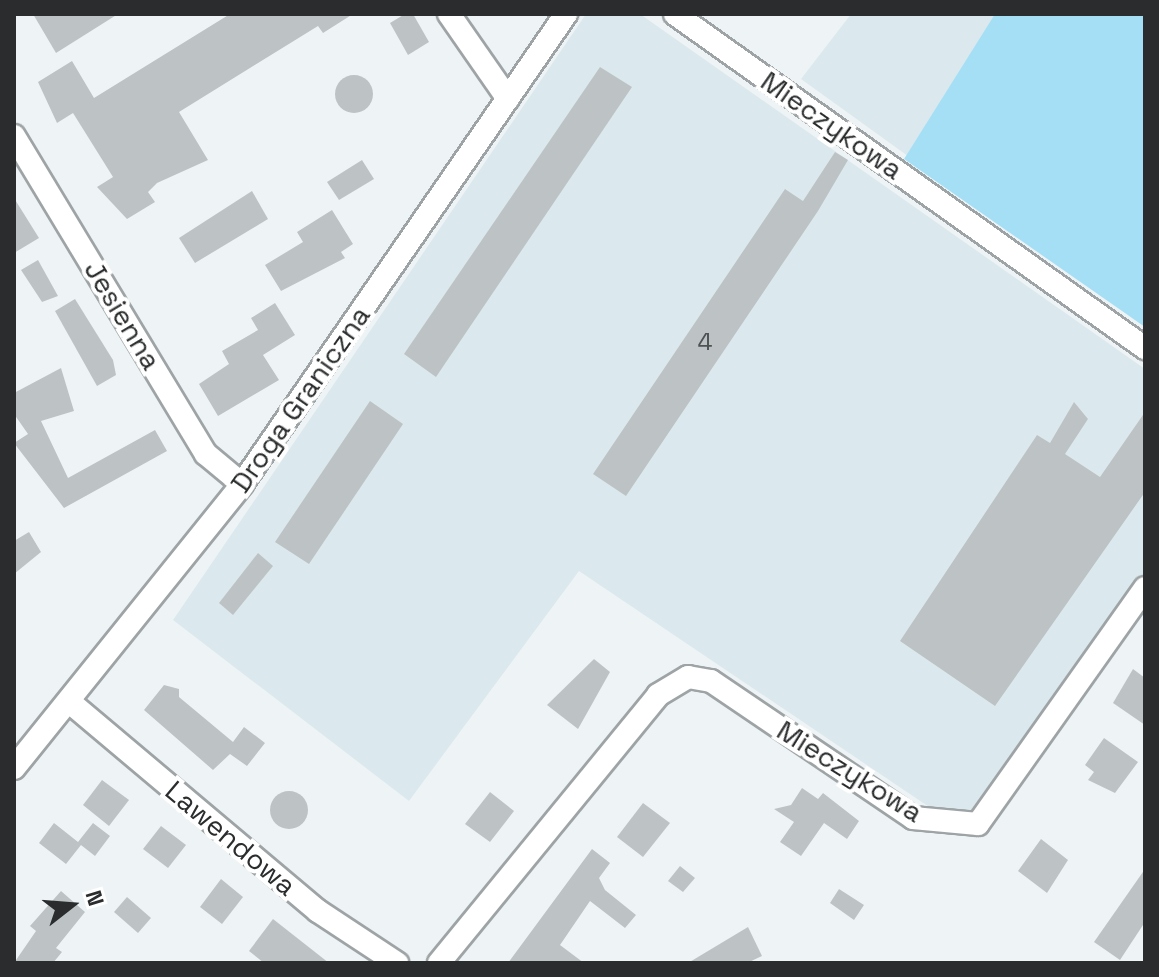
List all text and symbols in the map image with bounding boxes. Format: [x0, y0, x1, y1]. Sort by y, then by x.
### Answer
street label: Mieczykowa [755, 64, 909, 186]
street label: Jesienna [77, 254, 169, 376]
street label: Droga Graniczna [223, 299, 377, 499]
house number: 4 [698, 328, 712, 356]
street label: Mieczykowa [771, 713, 929, 829]
street label: Lawendowa [159, 774, 303, 902]
north arrow [32, 865, 112, 945]
text: N [79, 887, 110, 909]

